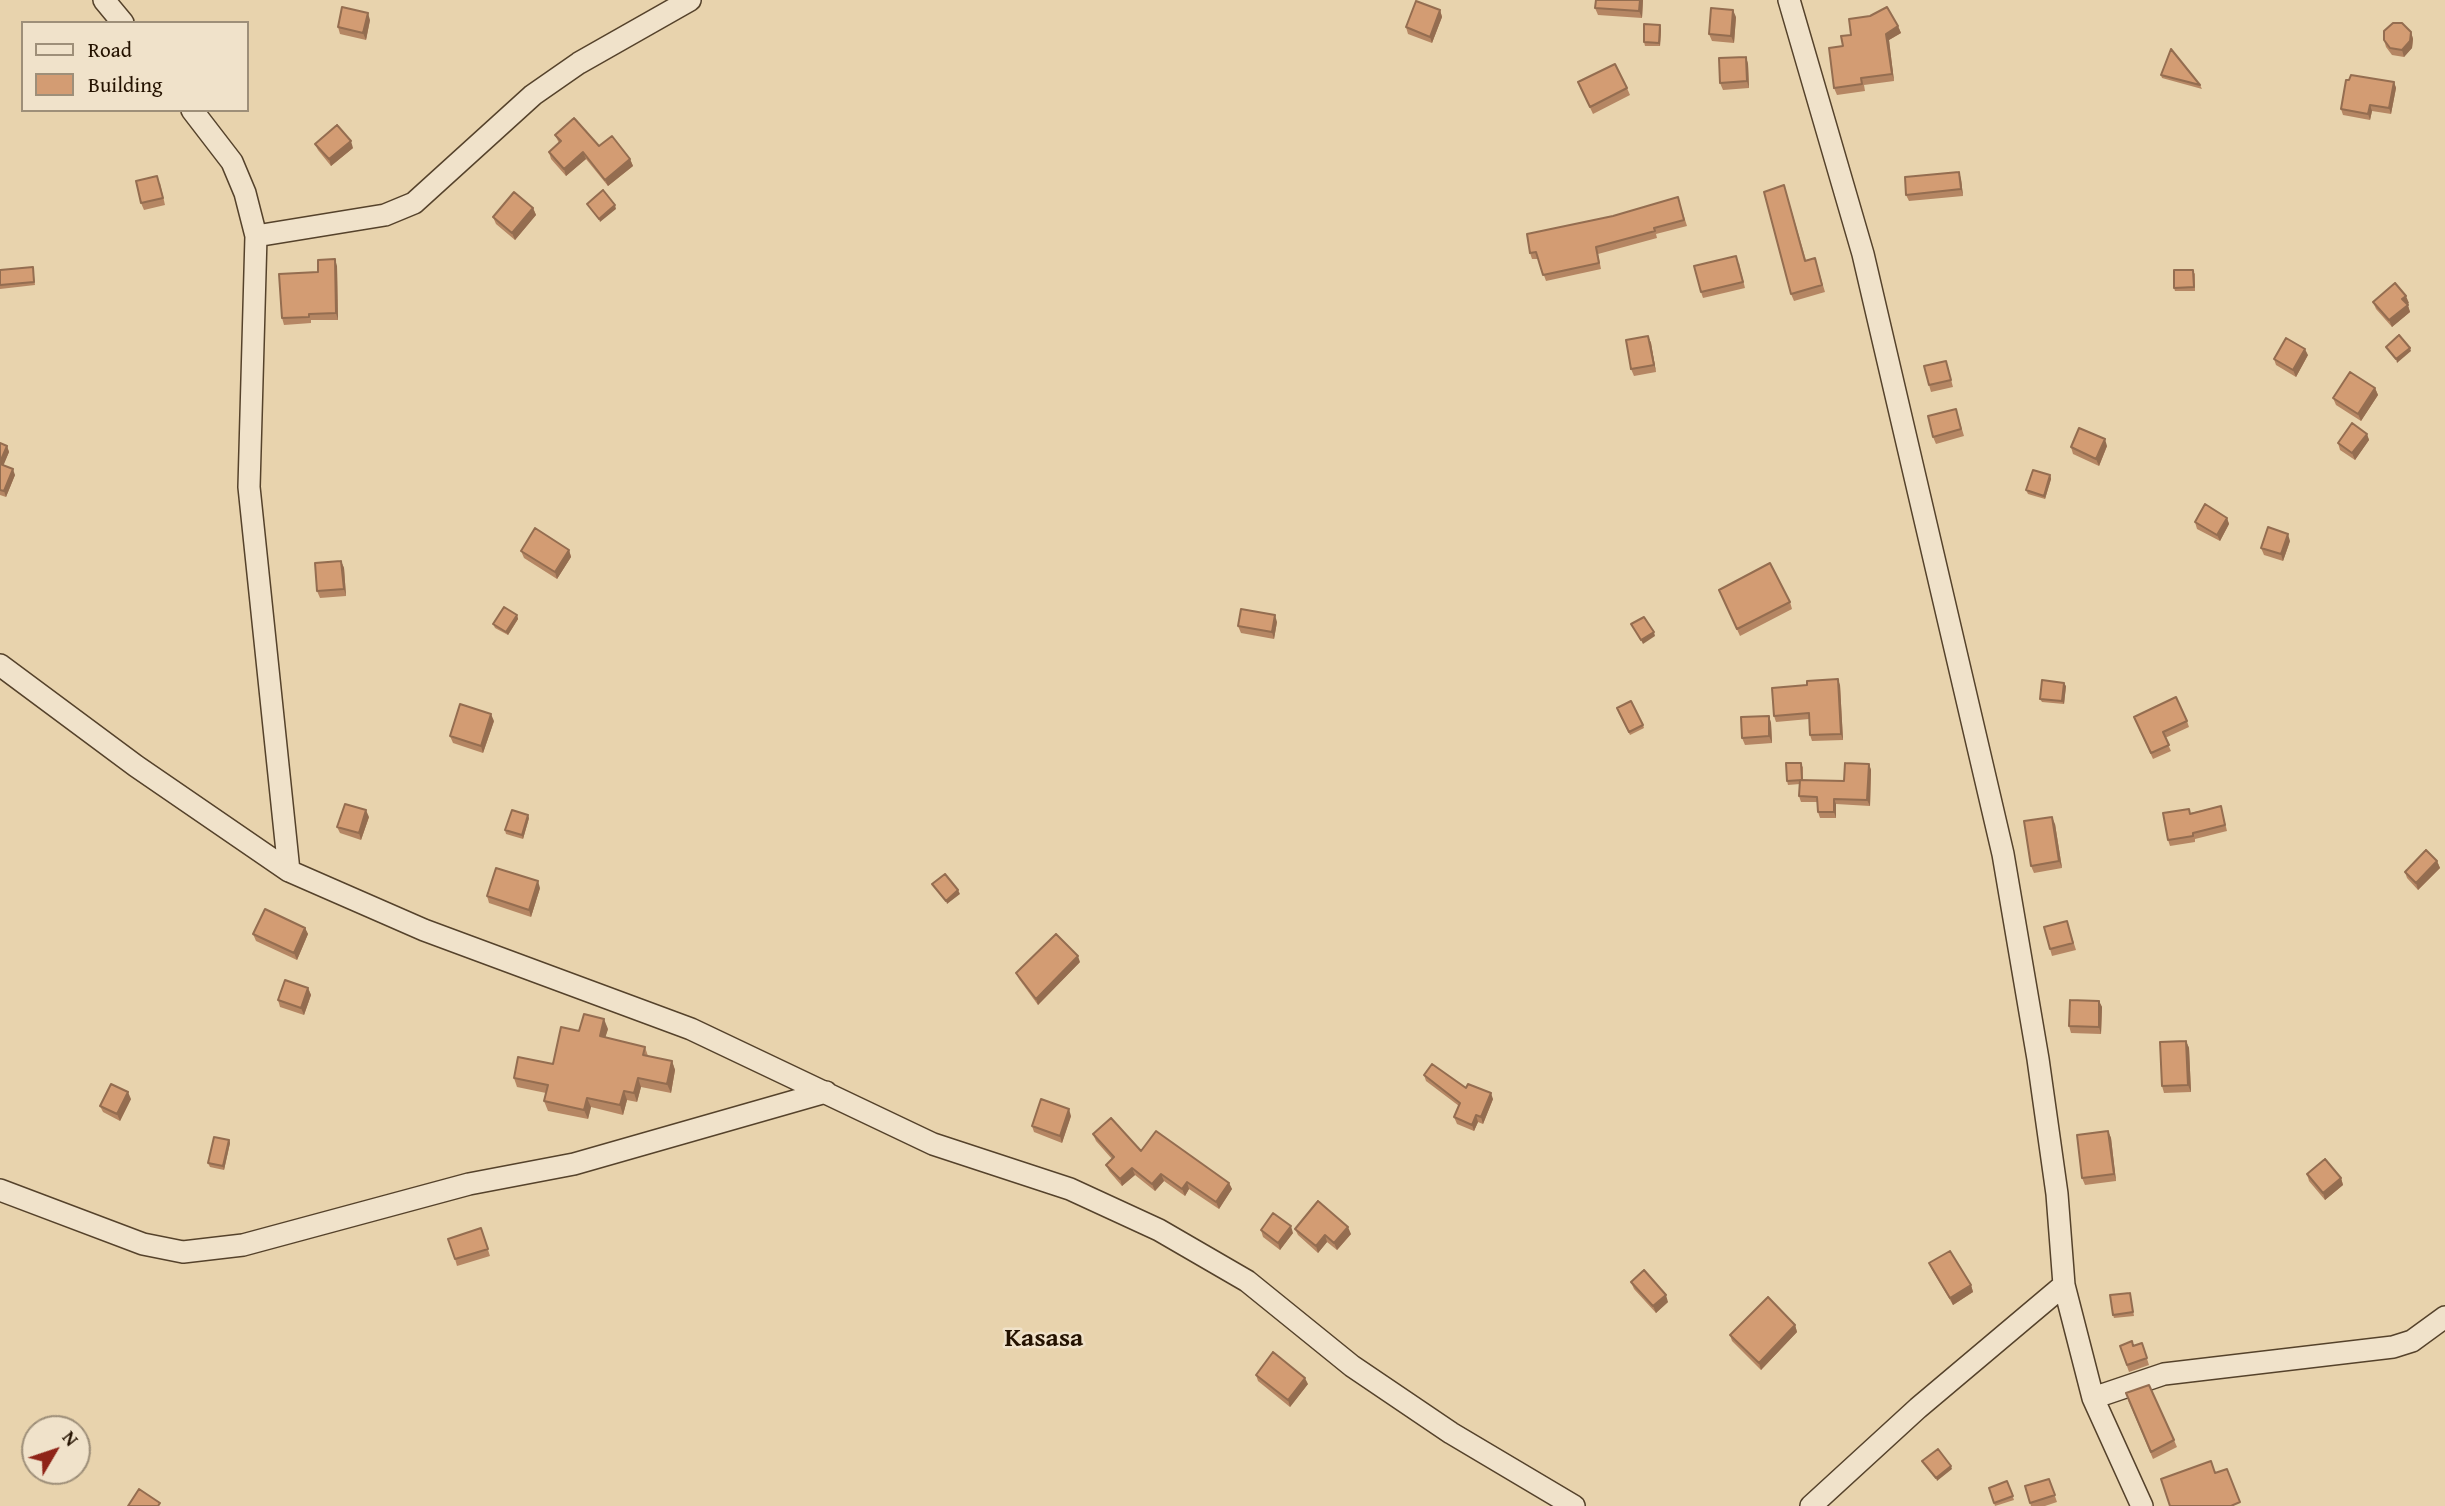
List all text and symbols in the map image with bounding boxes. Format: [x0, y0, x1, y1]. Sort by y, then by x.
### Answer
legend [21, 21, 248, 112]
text: Road [88, 34, 132, 65]
text: Building [88, 69, 162, 100]
district label: Kasasa [1005, 1323, 1083, 1355]
north arrow [21, 1415, 91, 1485]
text: N [56, 1424, 86, 1452]

